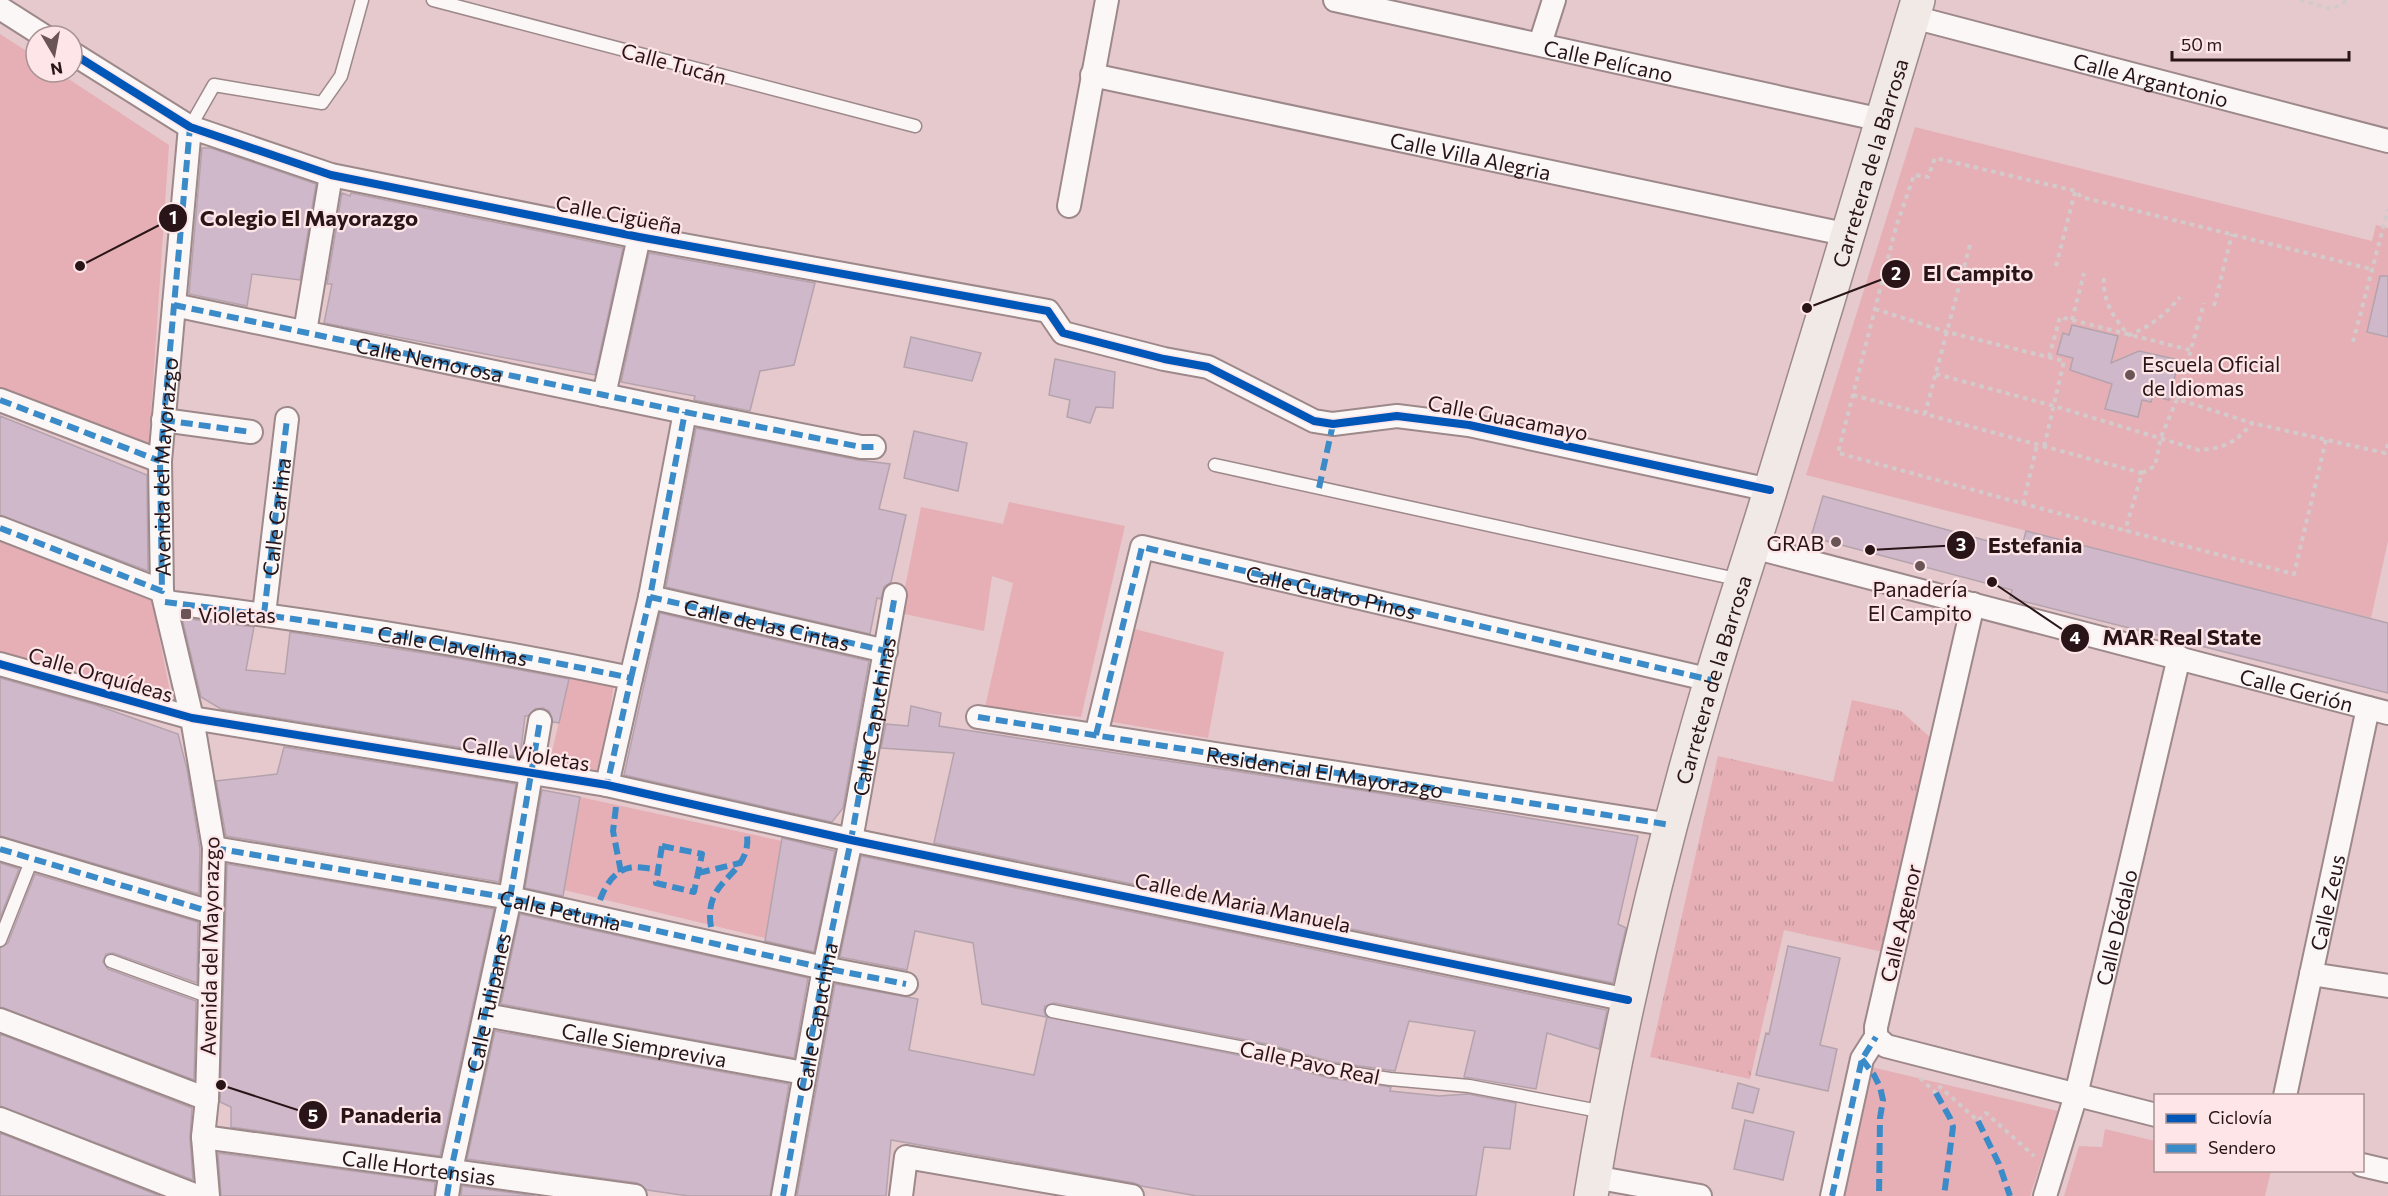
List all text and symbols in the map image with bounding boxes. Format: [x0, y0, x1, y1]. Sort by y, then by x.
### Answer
north arrow [24, 24, 84, 84]
scale bar [2172, 24, 2349, 62]
text: 50 m [2181, 33, 2222, 55]
street label: Calle Pelícano [1541, 34, 1676, 86]
street label: Calle Tucán [619, 37, 729, 89]
street label: Calle Argantonio [2071, 47, 2231, 111]
street label: Carretera de la Barrosa [1826, 55, 1912, 270]
text: N [49, 59, 64, 80]
street label: Calle Villa Alegria [1388, 126, 1553, 184]
street label: Calle Cigüeña [554, 190, 684, 238]
callout: Colegio El Mayorazgo [158, 198, 430, 238]
text: Colegio El Mayorazgo [200, 204, 418, 231]
text: 1 [169, 206, 177, 228]
callout: El Campito [1881, 254, 2046, 294]
text: El Campito [1923, 259, 2033, 286]
text: 2 [1891, 262, 1901, 284]
street label: Calle Nemorosa [354, 331, 505, 386]
place label: Escuela Oficial de Idiomas [2142, 351, 2280, 400]
street label: Avenida del Mayorazgo [147, 356, 182, 577]
marker: Escuela Oficial de Idiomas [2123, 368, 2137, 382]
street label: Calle Guacamayo [1426, 389, 1590, 445]
street label: Calle Carlina [256, 456, 295, 577]
callout: Estefania [1946, 525, 2095, 565]
place label: GRAB [1766, 530, 1824, 555]
text: Estefania [1988, 531, 2082, 558]
text: 3 [1956, 533, 1966, 555]
marker: GRAB [1829, 535, 1843, 549]
street label: Calle Cuatro Pinos [1244, 559, 1419, 623]
marker: Panadería El Campito [1913, 559, 1927, 573]
street label: Carretera de la Barrosa [1670, 572, 1755, 787]
place label: Panadería El Campito [1868, 576, 1972, 625]
street label: Calle de las Cintas [682, 593, 852, 655]
place label: Violetas [198, 602, 276, 627]
marker: Violetas [179, 607, 193, 621]
callout: MAR Real State [2060, 618, 2273, 658]
street label: Calle Clavellinas [376, 619, 530, 670]
text: MAR Real State [2103, 623, 2261, 650]
text: 4 [2069, 626, 2081, 648]
street label: Calle Capuchinas [847, 635, 900, 798]
street label: Calle Orquídeas [26, 641, 176, 707]
street label: Calle Gerión [2237, 662, 2356, 716]
street label: Calle Violetas [460, 731, 592, 775]
street label: Residencial El Mayorazgo [1204, 740, 1445, 802]
street label: Avenida del Mayorazgo [195, 836, 223, 1056]
street label: Calle Zeus [2304, 852, 2349, 953]
street label: Calle Agenor [1874, 862, 1926, 984]
street label: Calle de Maria Manuela [1133, 867, 1353, 937]
street label: Calle Dédalo [2090, 867, 2141, 988]
street label: Calle Petunia [498, 884, 624, 935]
street label: Calle Tulipanes [460, 930, 515, 1074]
street label: Calle Capuchina [789, 940, 842, 1094]
street label: Calle Siempreviva [560, 1017, 729, 1071]
street label: Calle Pavo Real [1238, 1035, 1382, 1089]
legend [2154, 1094, 2364, 1172]
callout: Panaderia [298, 1095, 454, 1135]
text: Panaderia [340, 1101, 442, 1128]
text: 5 [308, 1104, 318, 1126]
text: Ciclovía [2208, 1106, 2272, 1128]
text: Sendero [2208, 1136, 2276, 1158]
street label: Calle Hortensias [341, 1144, 497, 1189]

